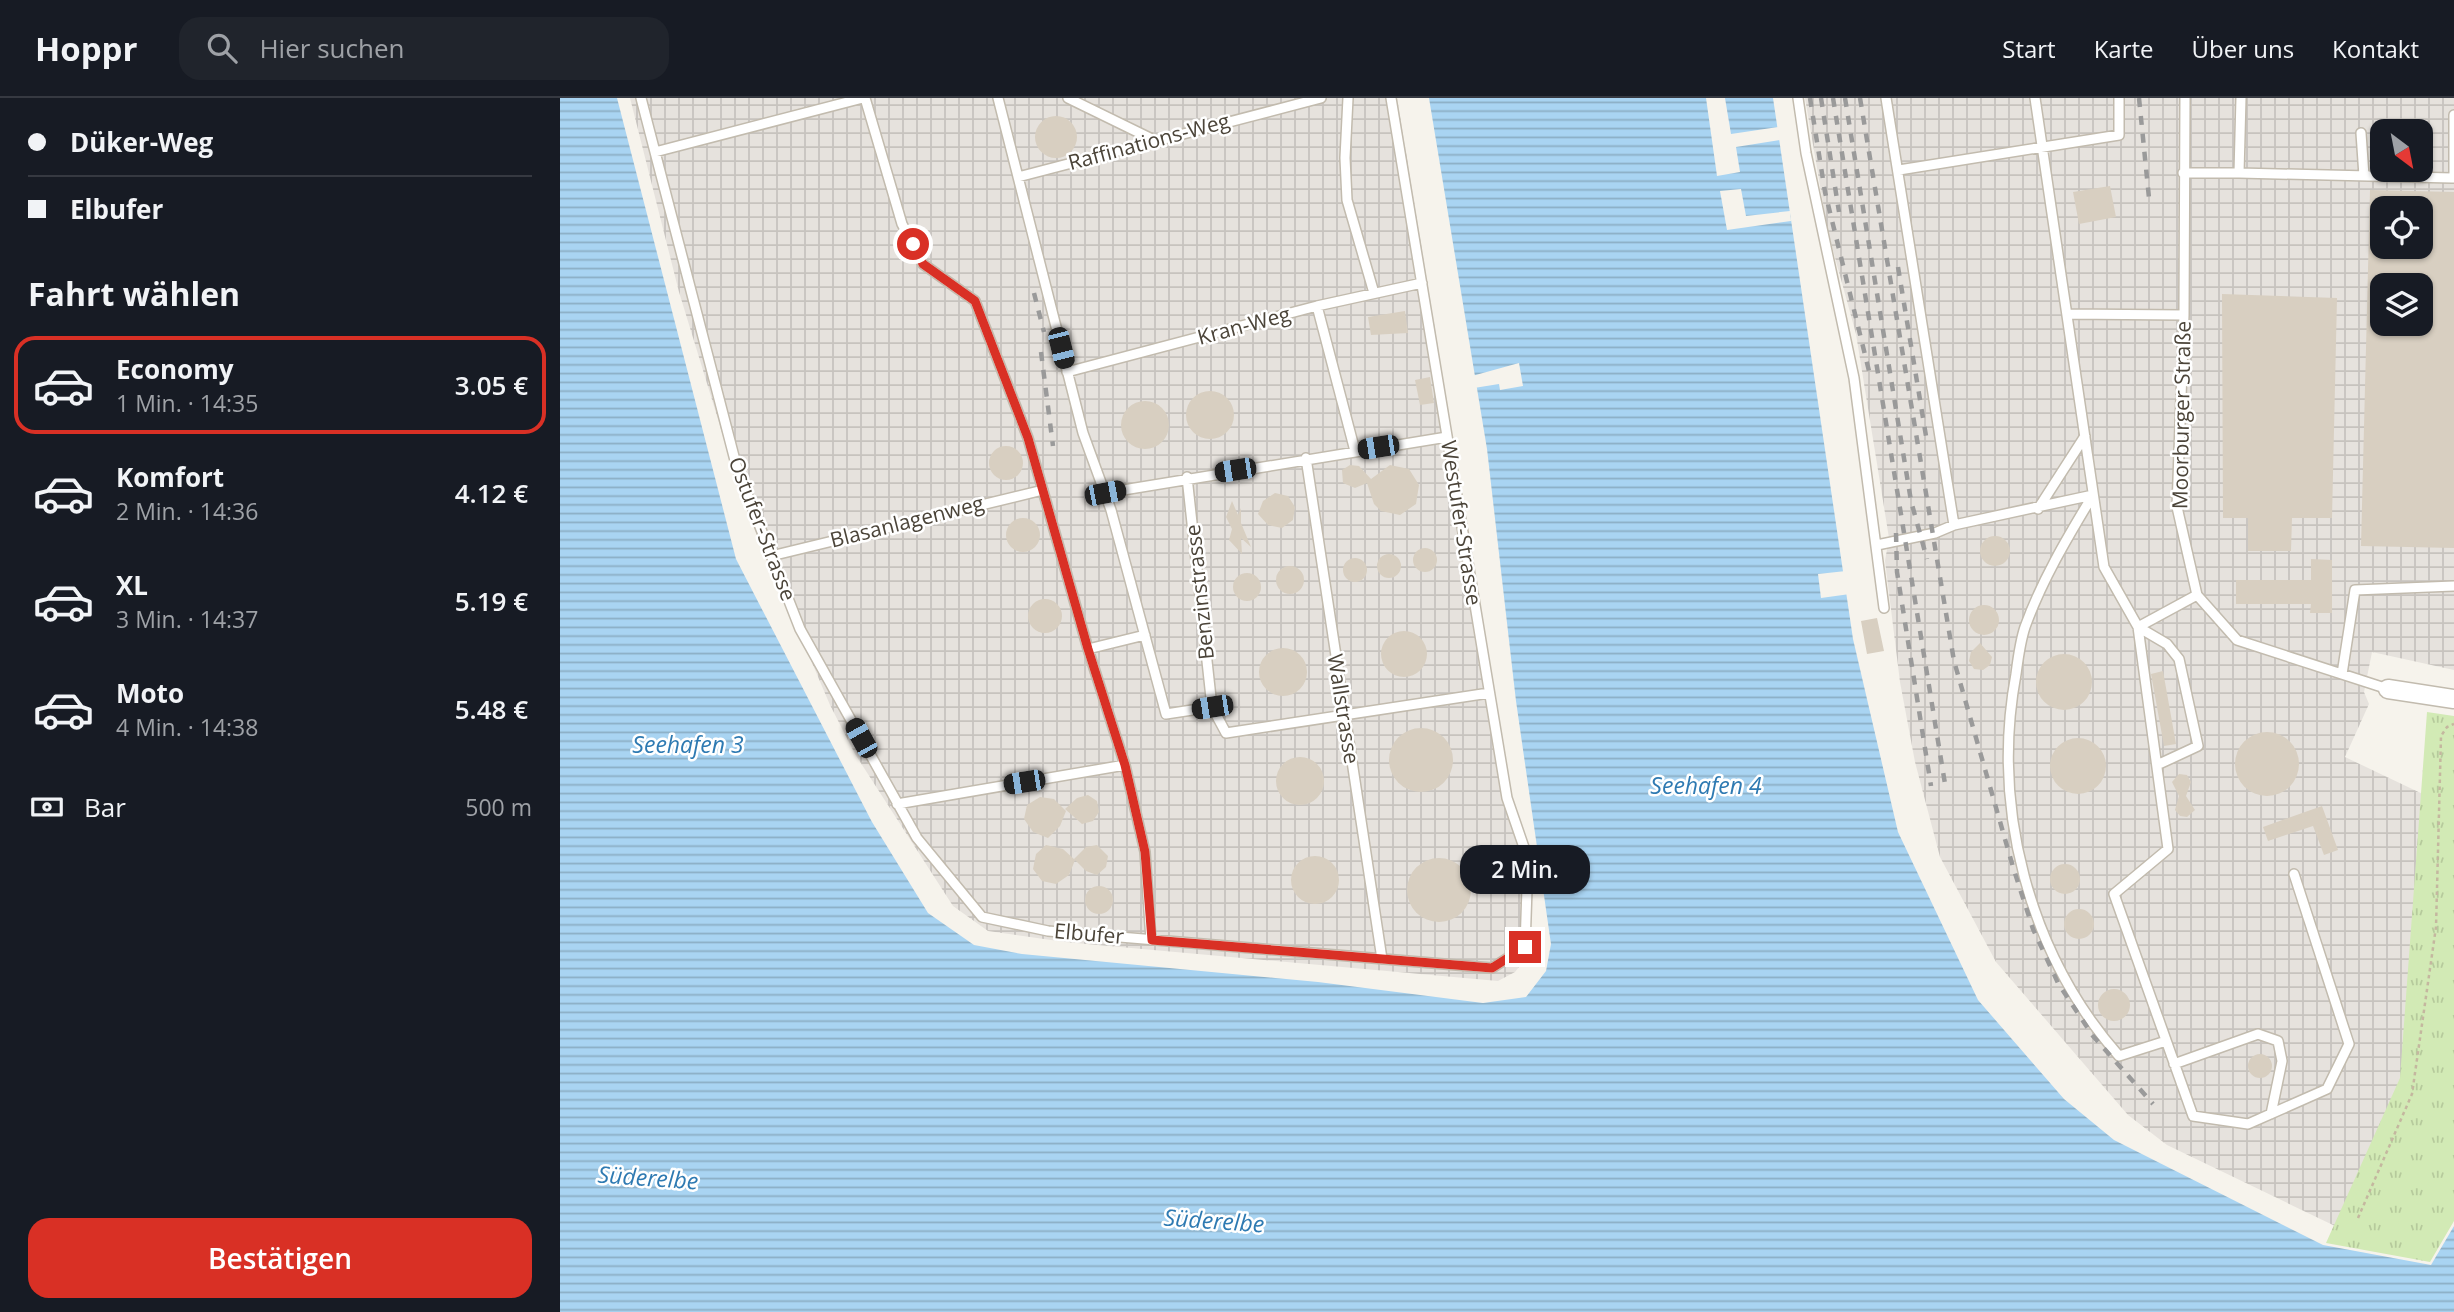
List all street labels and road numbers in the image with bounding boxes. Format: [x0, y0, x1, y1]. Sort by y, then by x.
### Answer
street label: Raffinations-Weg [1065, 106, 1233, 176]
street label: Kran-Weg [1194, 299, 1293, 351]
street label: Moorburger Straße [2165, 321, 2197, 509]
street label: Westufer-Strasse [1435, 438, 1489, 607]
street label: Ostufer-Strasse [723, 453, 803, 605]
street label: Blasanlagenweg [827, 488, 987, 554]
street label: Benzinstrasse [1178, 523, 1220, 661]
street label: Wallstrasse [1321, 652, 1367, 766]
street label: Elbufer [1053, 916, 1126, 950]

